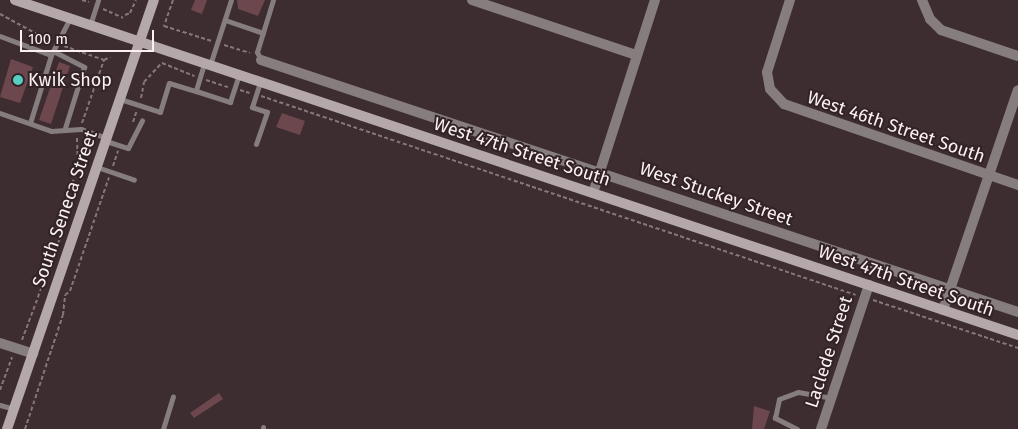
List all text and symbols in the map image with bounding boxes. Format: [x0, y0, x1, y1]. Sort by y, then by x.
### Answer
scale bar [22, 20, 156, 52]
text: 100 m [28, 30, 68, 48]
place label: Kwik Shop [28, 69, 112, 91]
marker: Kwik Shop [12, 74, 24, 86]
street label: West 46th Street South [804, 86, 988, 168]
street label: West 47th Street South [431, 113, 613, 191]
street label: South Seneca Street [28, 128, 102, 290]
street label: West Stuckey Street [636, 158, 796, 230]
street label: West 47th Street South [815, 241, 997, 321]
street label: Laclede Street [801, 293, 857, 411]

